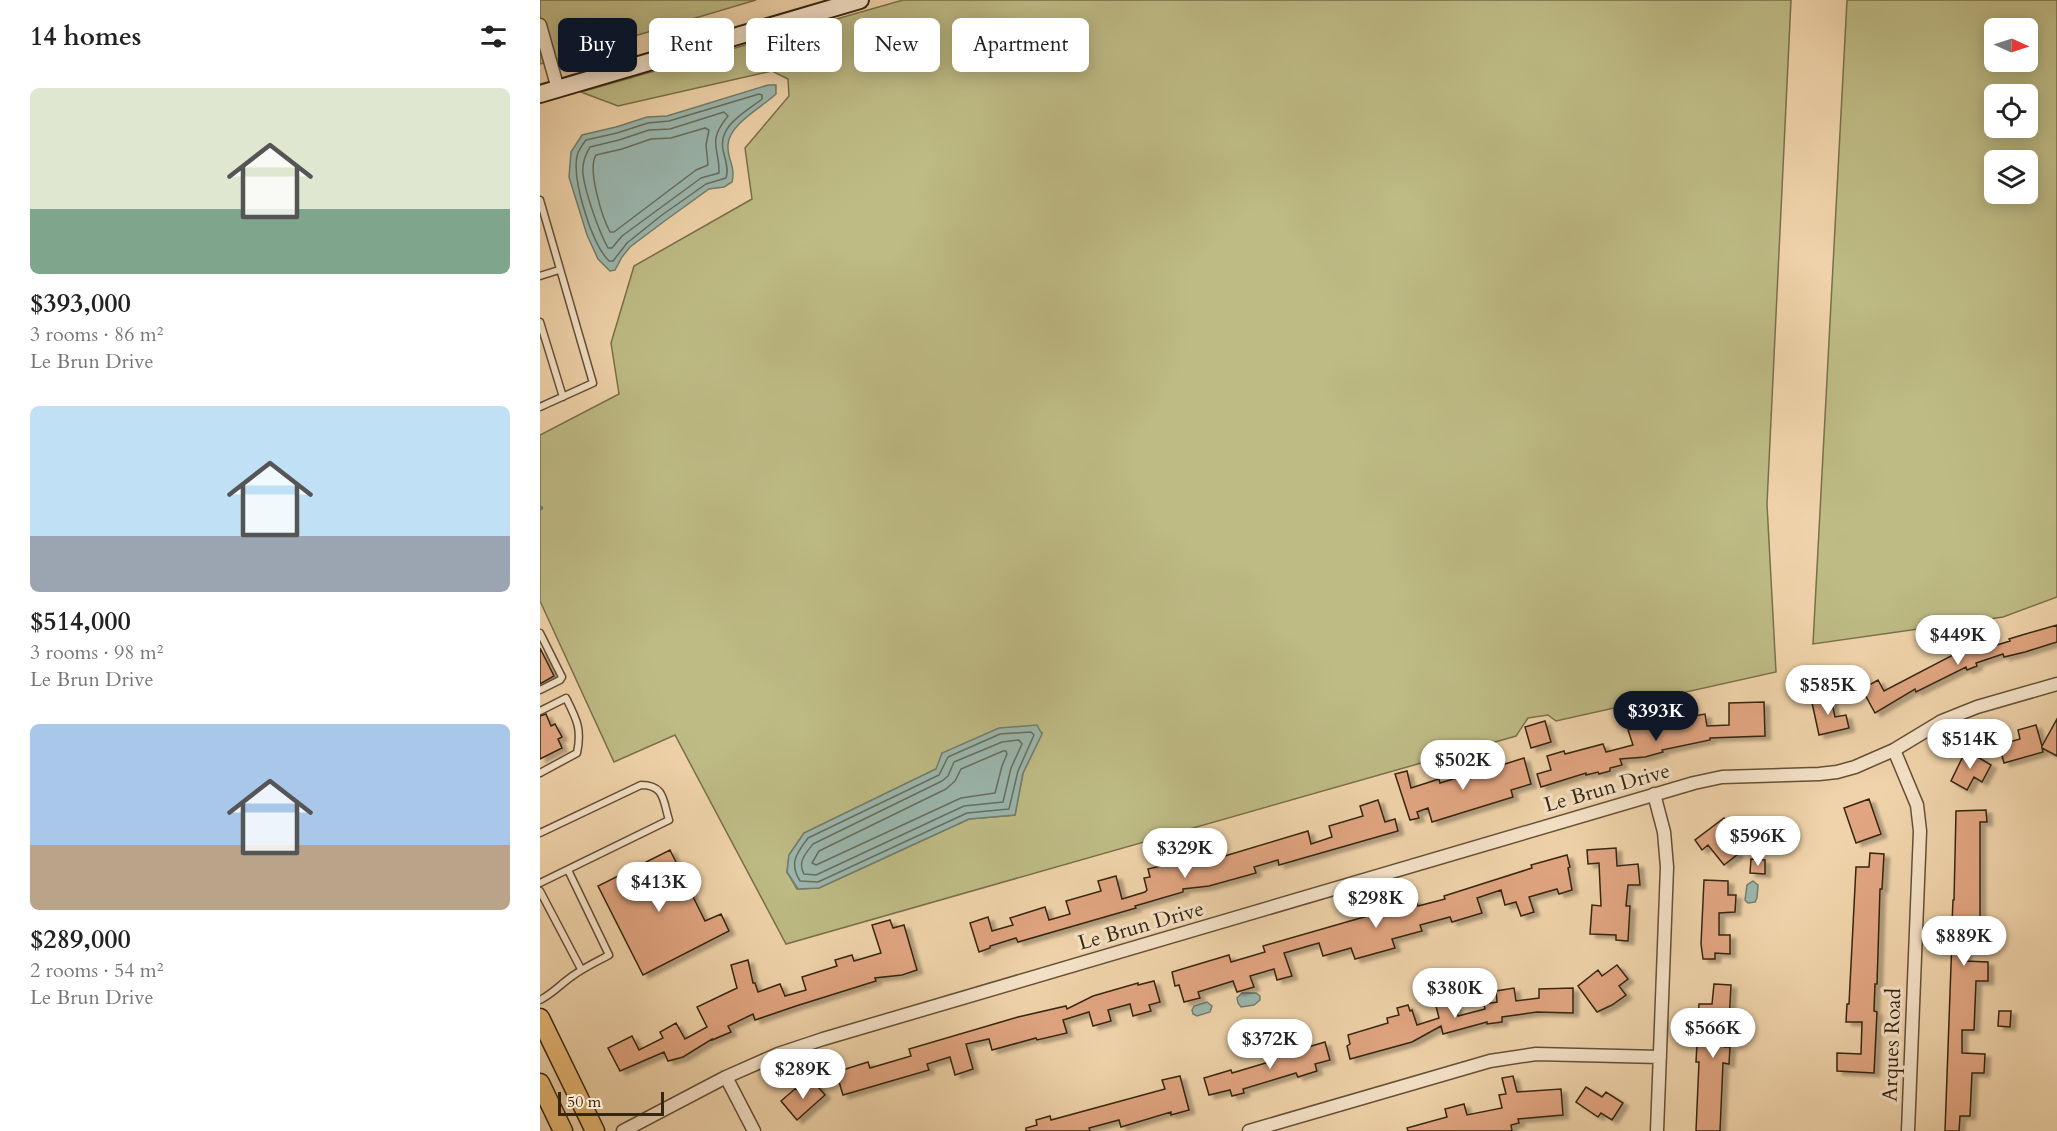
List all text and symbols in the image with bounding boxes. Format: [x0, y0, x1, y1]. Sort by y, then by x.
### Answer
chip: Buy [558, 18, 637, 72]
chip: Rent [649, 18, 734, 72]
chip: Filters [746, 18, 842, 72]
chip: New [854, 18, 940, 72]
chip: Apartment [952, 18, 1089, 72]
north arrow [1984, 18, 2038, 72]
map controls [1984, 18, 2038, 204]
text: 14 homes [30, 19, 141, 54]
icon: filters [477, 20, 510, 53]
button: locate [1984, 84, 2038, 138]
icon: home [216, 127, 324, 235]
button: layers [1984, 150, 2038, 204]
text: $393,000 [30, 286, 131, 321]
text: 3 rooms · 86 m² [30, 321, 163, 348]
text: Le Brun Drive [30, 348, 154, 375]
icon: home [216, 445, 324, 553]
text: $514,000 [30, 604, 131, 639]
pin: $449K [1916, 615, 2000, 666]
text: $449K [1929, 621, 1987, 648]
text: 3 rooms · 98 m² [30, 639, 163, 666]
pin: $585K [1786, 665, 1870, 716]
text: Le Brun Drive [30, 666, 154, 693]
text: $585K [1799, 671, 1857, 698]
pin: $393K [1614, 691, 1698, 742]
text: $393K [1627, 697, 1685, 724]
pin: $514K [1928, 719, 2012, 770]
text: $514K [1941, 725, 1999, 752]
pin: $502K [1421, 740, 1505, 791]
text: $502K [1434, 746, 1492, 773]
street label: Le Brun Drive [1541, 756, 1673, 820]
icon: home [216, 763, 324, 871]
pin: $596K [1716, 816, 1800, 867]
text: $596K [1729, 822, 1787, 849]
pin: $329K [1143, 828, 1227, 879]
text: $329K [1156, 834, 1214, 861]
pin: $413K [617, 862, 701, 913]
text: $413K [630, 868, 688, 895]
pin: $298K [1334, 878, 1418, 929]
text: $298K [1347, 884, 1405, 911]
street label: Le Brun Drive [1075, 894, 1207, 958]
pin: $889K [1922, 916, 2006, 967]
text: $289,000 [30, 922, 131, 957]
text: $889K [1935, 922, 1993, 949]
text: 2 rooms · 54 m² [30, 957, 163, 984]
pin: $380K [1413, 968, 1497, 1019]
text: $380K [1426, 974, 1484, 1001]
text: Le Brun Drive [30, 984, 154, 1011]
street label: Arques Road [1876, 988, 1908, 1102]
pin: $566K [1671, 1008, 1755, 1059]
text: $566K [1684, 1014, 1742, 1041]
pin: $372K [1228, 1019, 1312, 1070]
text: $372K [1241, 1025, 1299, 1052]
pin: $289K [761, 1049, 845, 1100]
text: $289K [774, 1055, 832, 1082]
scale bar [558, 1089, 664, 1116]
text: 50 m [567, 1091, 601, 1113]

